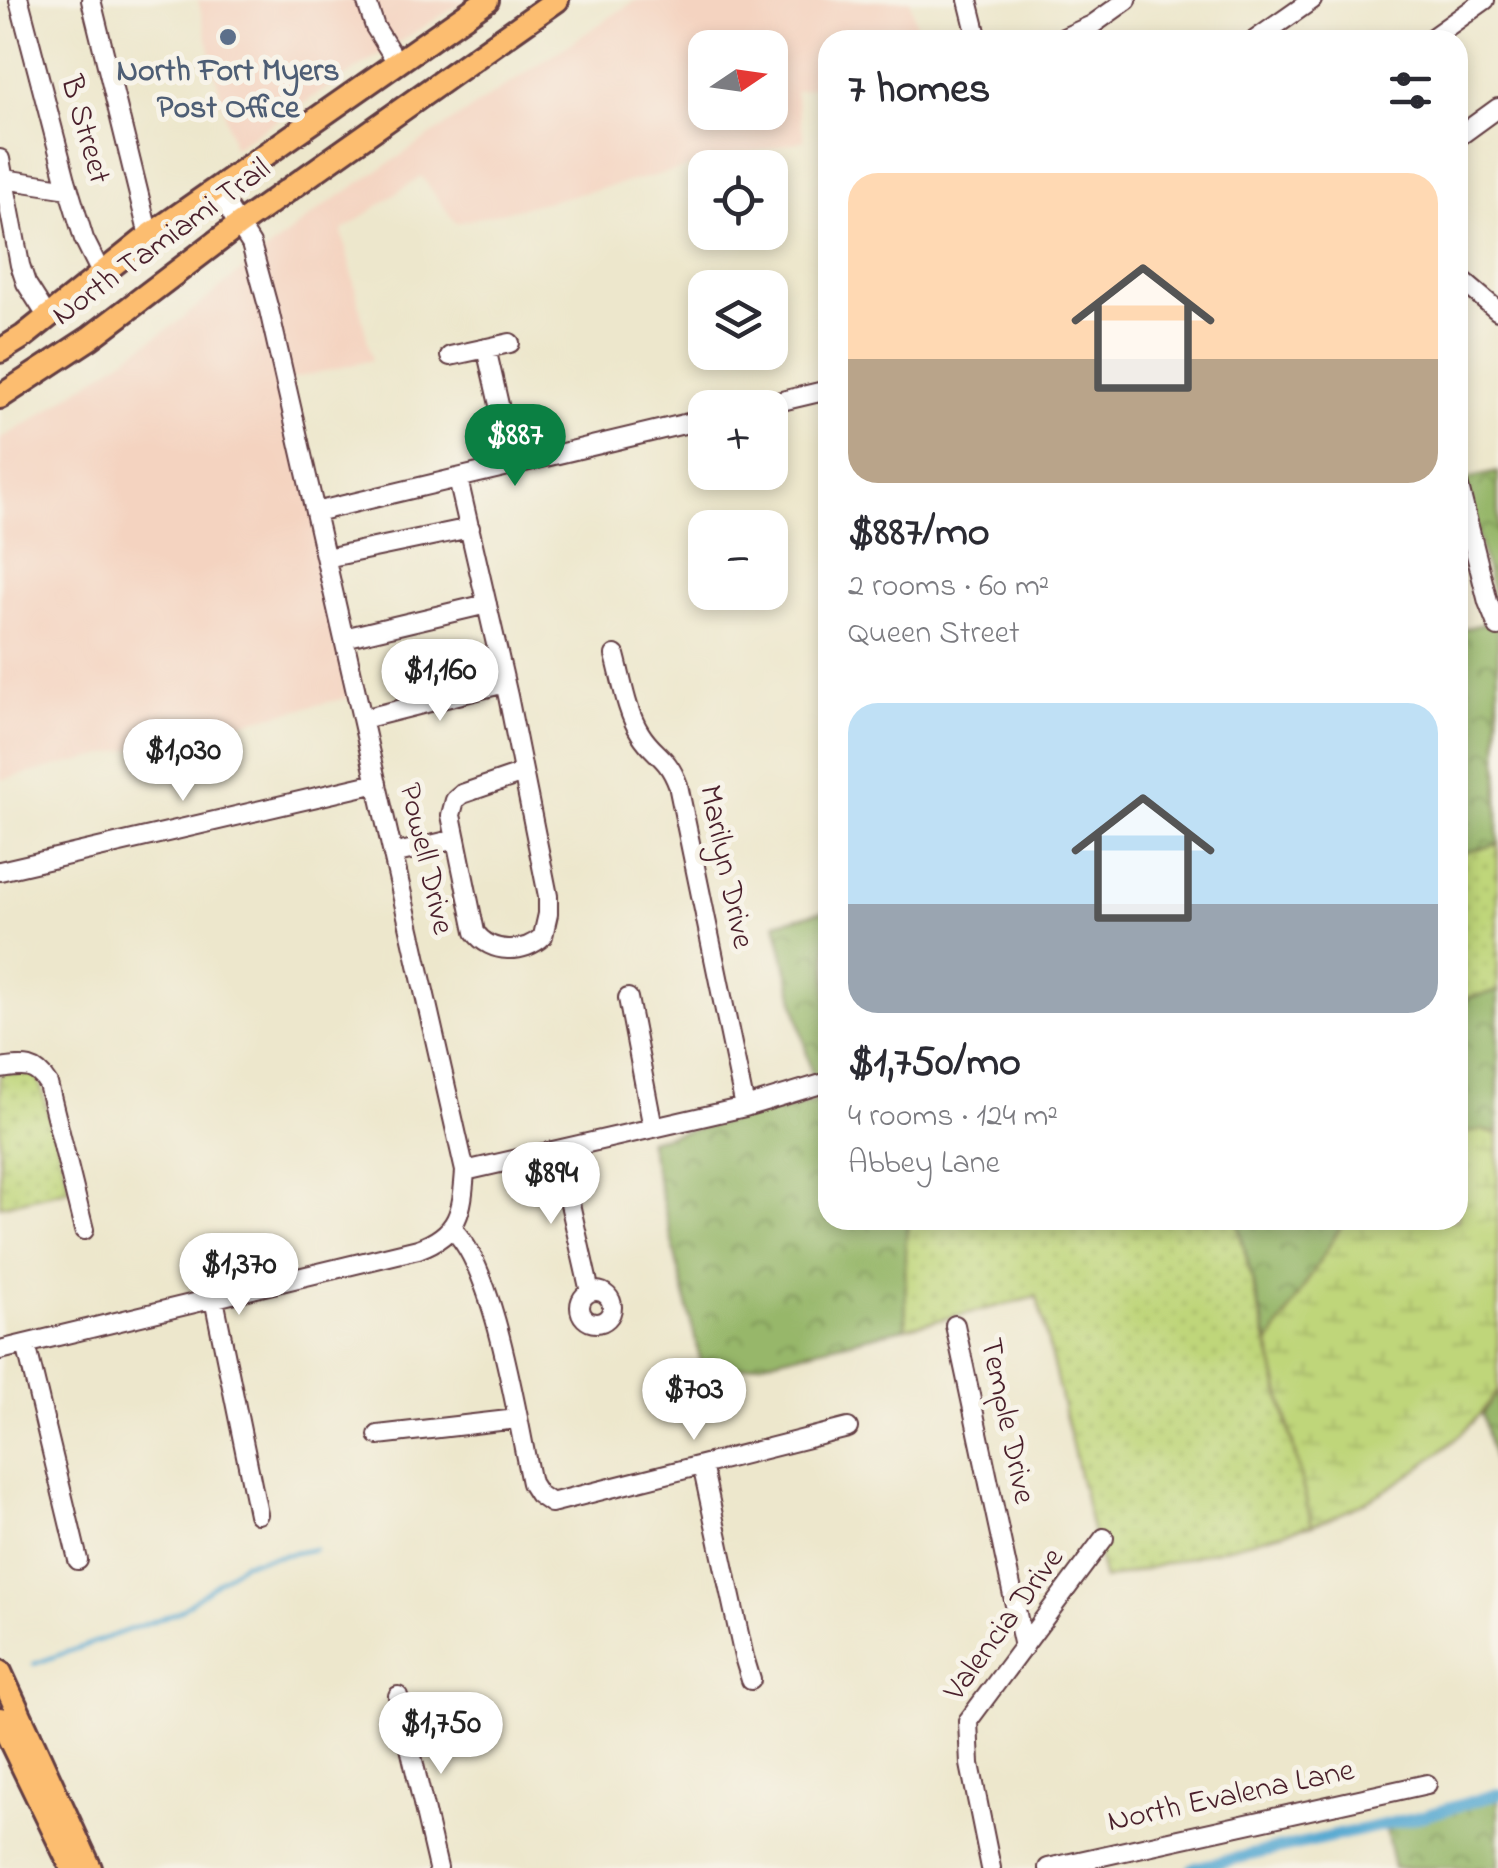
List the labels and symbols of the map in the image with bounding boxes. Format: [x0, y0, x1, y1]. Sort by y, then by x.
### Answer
marker: North Fort Myers Post Office [217, 26, 239, 48]
north arrow [688, 30, 788, 130]
place label: North Fort Myers Post Office [116, 49, 340, 133]
street label: B Street [46, 70, 122, 190]
street label: North Tamiami Trail [43, 147, 281, 339]
pin: $887 [456, 404, 574, 489]
pin: $1,160 [359, 639, 521, 724]
pin: $1,030 [102, 719, 264, 804]
street label: Powell Drive [385, 779, 465, 940]
street label: Marilyn Drive [685, 781, 765, 954]
pin: $894 [492, 1142, 610, 1227]
pin: $1,370 [158, 1233, 320, 1318]
street label: Temple Drive [965, 1334, 1047, 1509]
pin: $703 [635, 1358, 753, 1443]
street label: Valencia Drive [933, 1538, 1077, 1712]
pin: $1,750 [360, 1692, 522, 1777]
street label: North Evalena Lane [1103, 1748, 1359, 1846]

